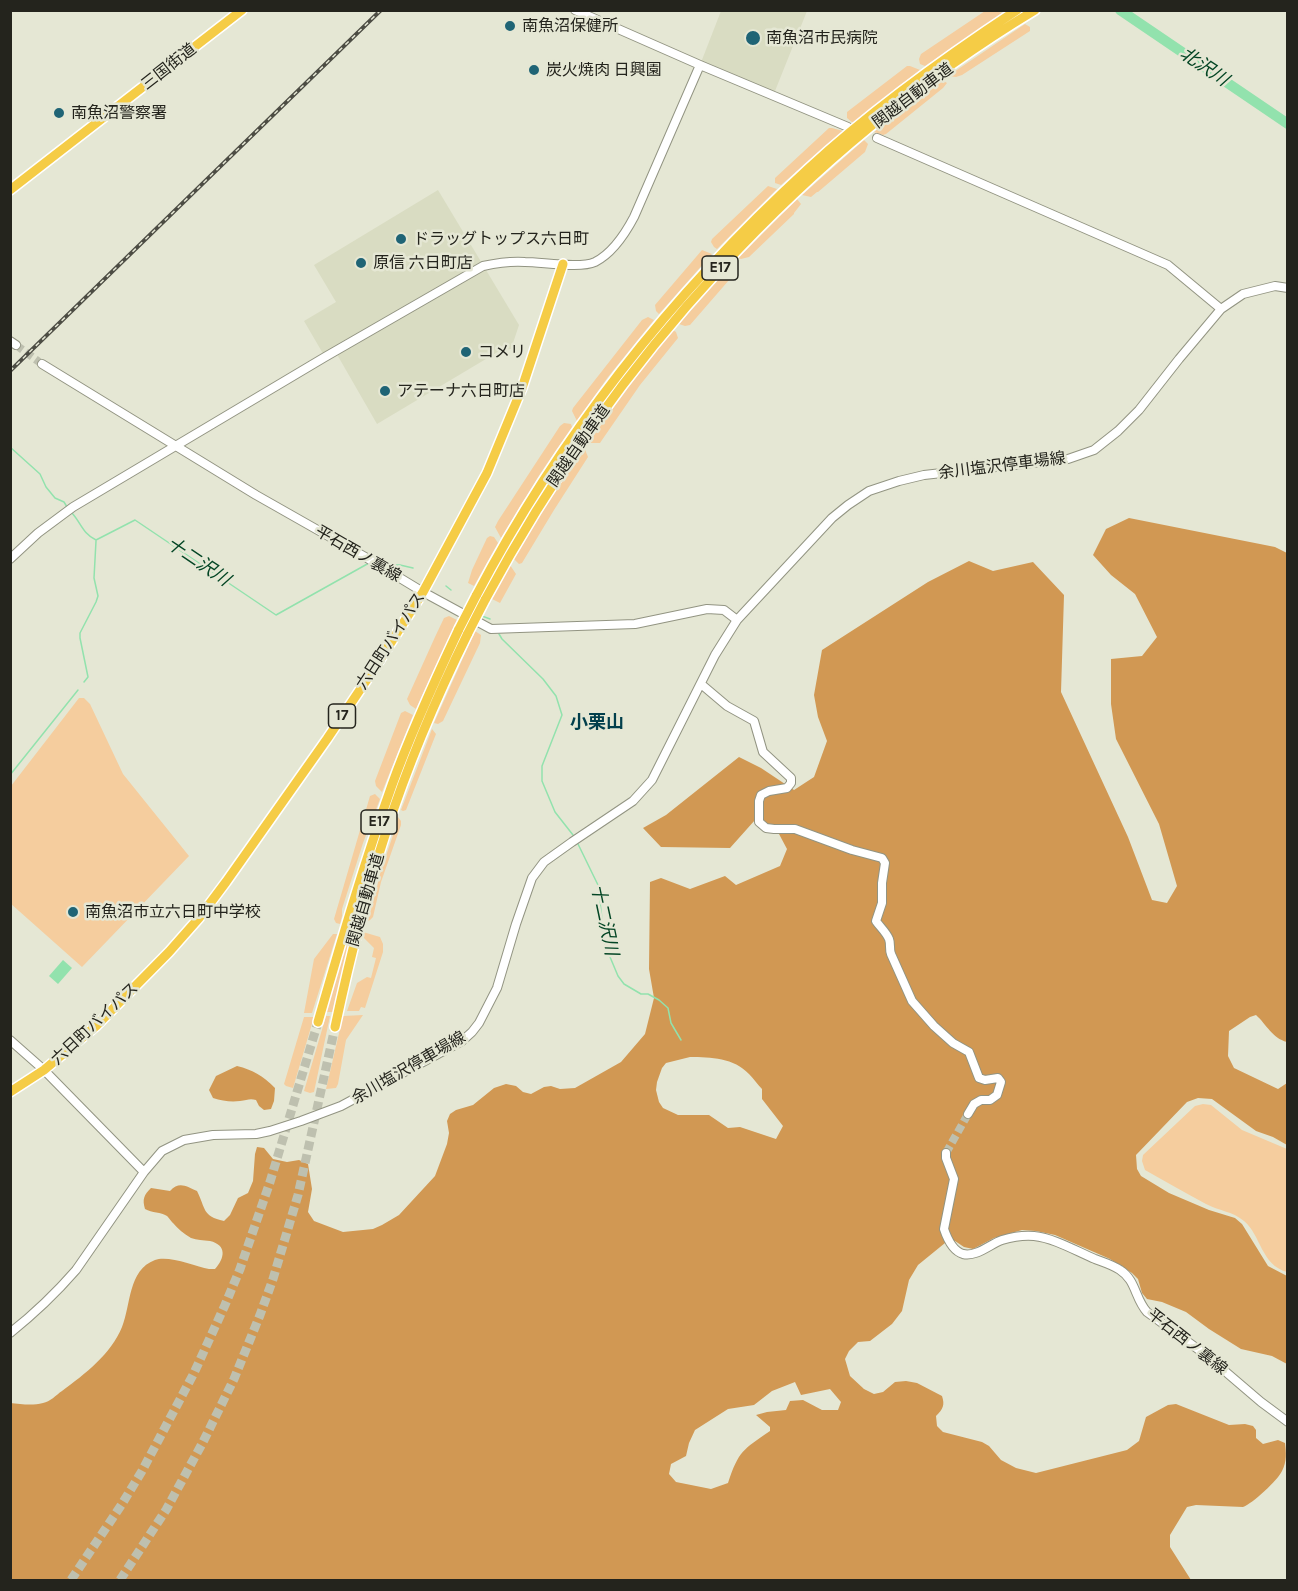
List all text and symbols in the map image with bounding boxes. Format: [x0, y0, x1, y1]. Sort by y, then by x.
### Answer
place label: 南魚沼保健所 [522, 16, 618, 36]
marker: 南魚沼保健所 [503, 19, 517, 33]
place label: 南魚沼市民病院 [766, 28, 878, 48]
marker: 南魚沼市民病院 [744, 29, 762, 47]
street label: 三国街道 [138, 40, 200, 94]
water label: 北沢川 [1176, 43, 1232, 91]
street label: 関越自動車道 [869, 59, 957, 133]
place label: 炭火焼肉 日興園 [546, 60, 662, 80]
marker: 炭火焼肉 日興園 [527, 63, 541, 77]
place label: 南魚沼警察署 [71, 103, 167, 123]
marker: 南魚沼警察署 [52, 106, 66, 120]
place label: ドラッグトップス六日町 [413, 229, 589, 249]
marker: ドラッグトップス六日町 [394, 232, 408, 246]
place label: 原信 六日町店 [373, 253, 473, 273]
marker: 原信 六日町店 [354, 256, 368, 270]
road number: E17 [702, 256, 738, 280]
place label: コメリ [478, 342, 526, 362]
marker: コメリ [459, 345, 473, 359]
place label: アテーナ六日町店 [397, 381, 525, 401]
marker: アテーナ六日町店 [378, 384, 392, 398]
street label: 関越自動車道 [544, 401, 614, 491]
street label: 余川塩沢停車場線 [937, 449, 1067, 483]
street label: 平石西ノ裏線 [312, 522, 404, 586]
water label: 十二沢川 [162, 533, 234, 591]
street label: 六日町バイパス [352, 589, 430, 693]
road number: 17 [328, 704, 356, 728]
district label: 小栗山 [570, 712, 624, 734]
road number: E17 [361, 810, 397, 834]
street label: 関越自動車道 [344, 851, 388, 949]
water label: 十二沢川 [586, 883, 622, 957]
place label: 南魚沼市立六日町中学校 [85, 902, 261, 922]
marker: 南魚沼市立六日町中学校 [66, 905, 80, 919]
street label: 六日町バイパス [47, 979, 143, 1069]
street label: 余川塩沢停車場線 [349, 1028, 469, 1108]
street label: 平石西ノ裏線 [1143, 1305, 1231, 1379]

